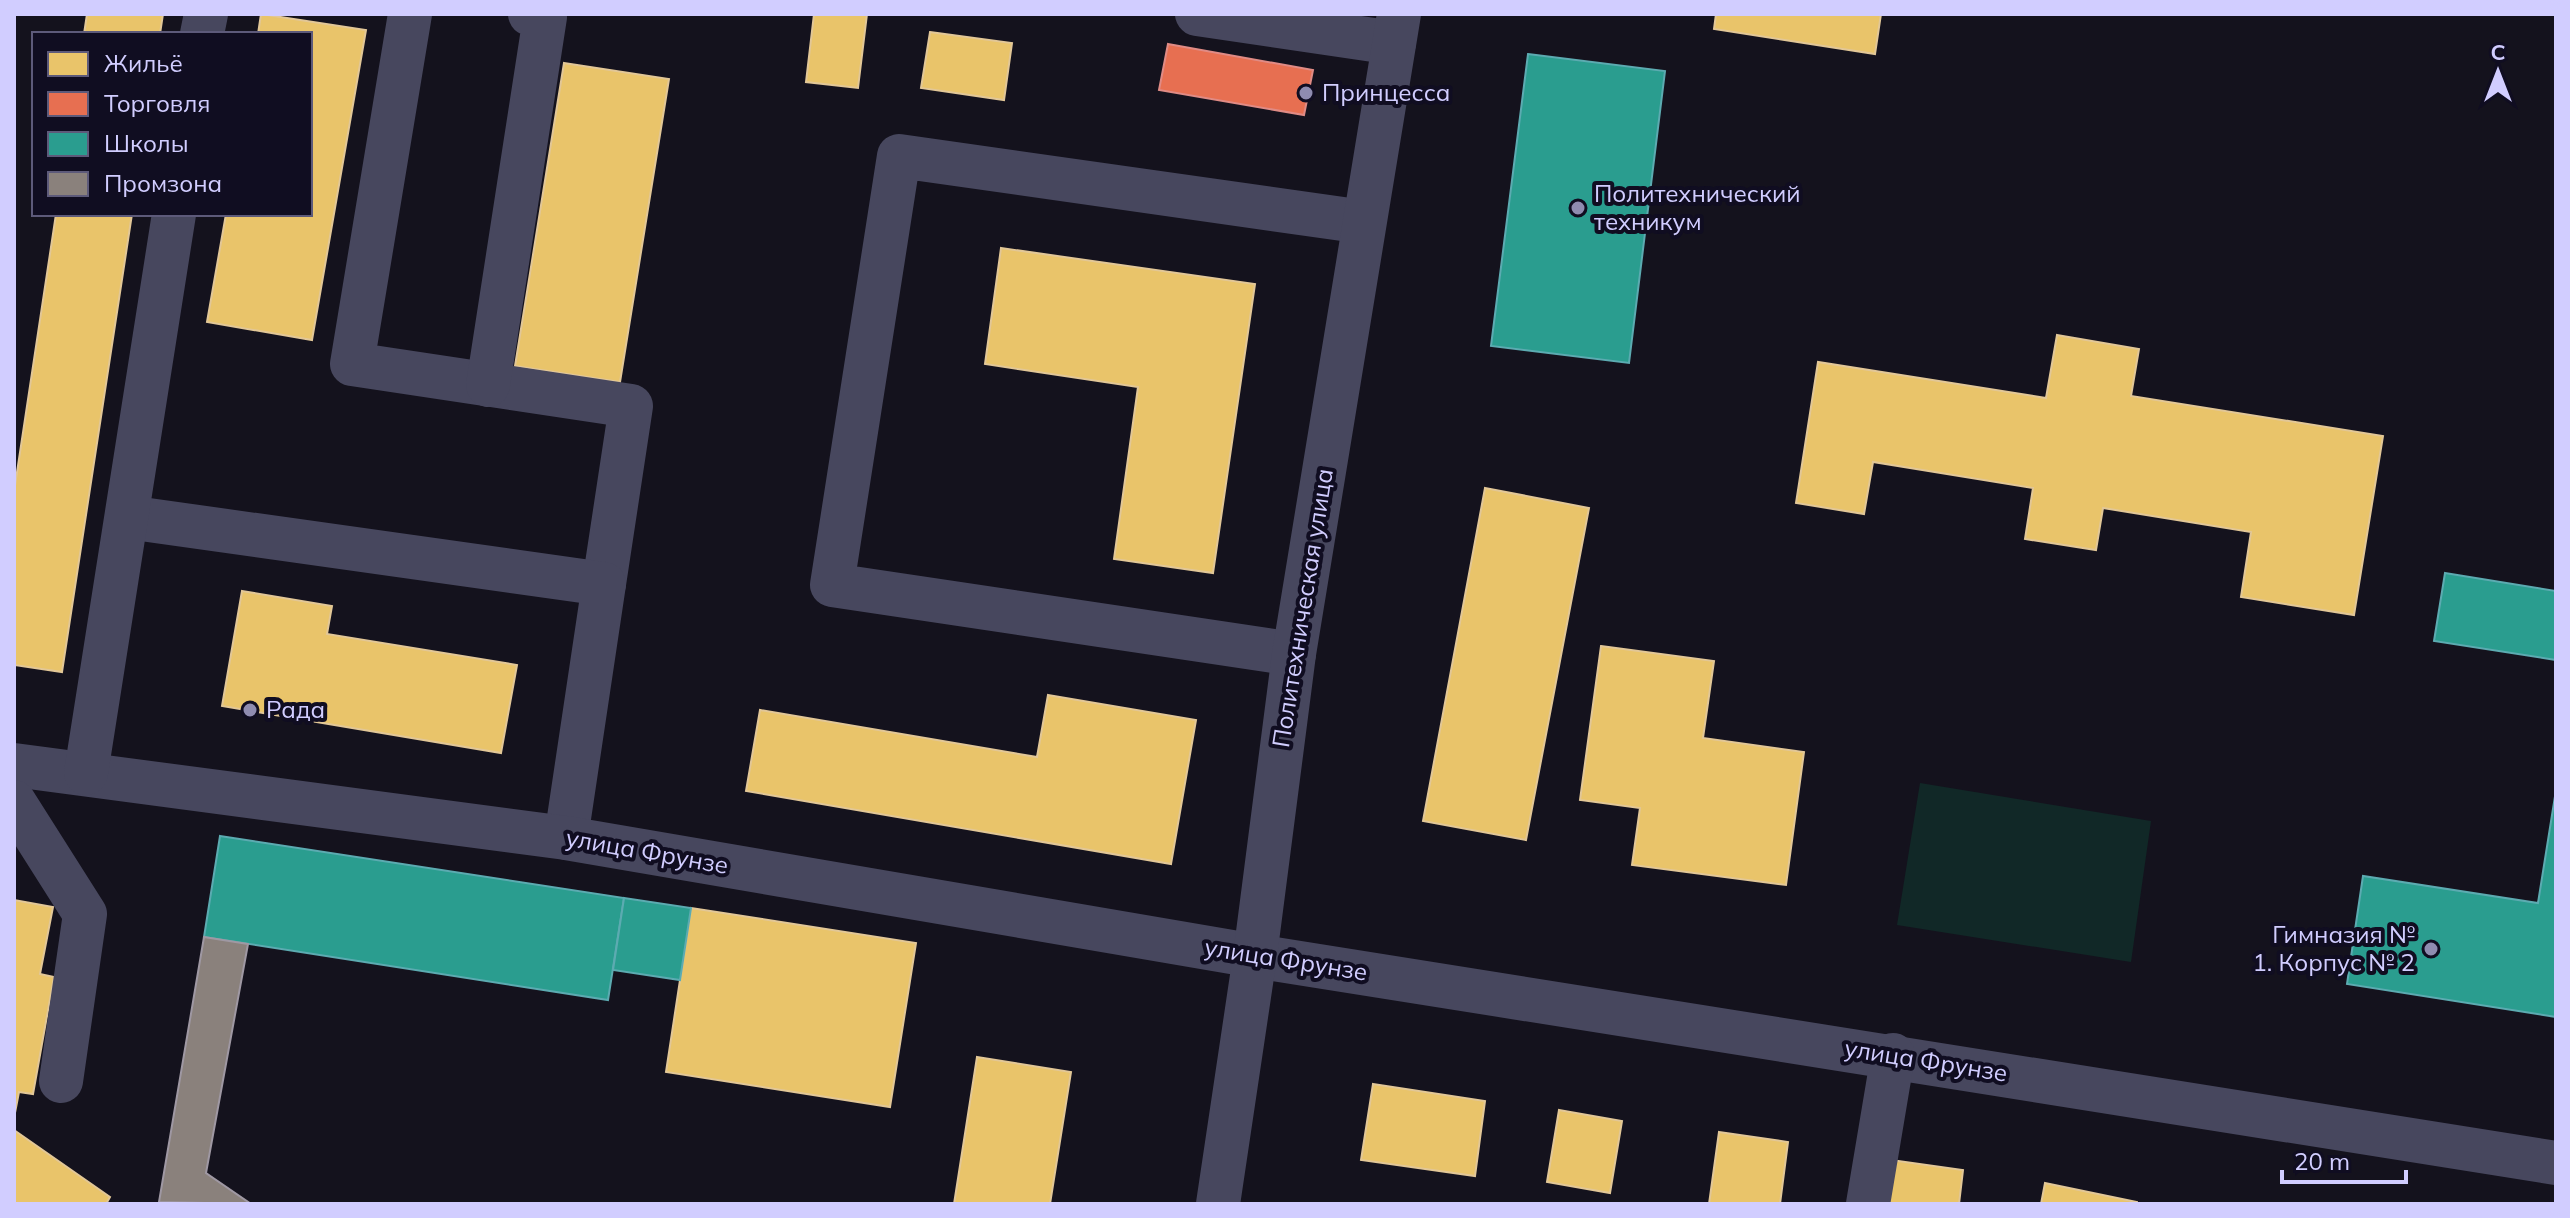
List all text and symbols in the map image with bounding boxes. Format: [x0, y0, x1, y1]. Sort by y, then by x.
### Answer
legend [32, 32, 312, 216]
north arrow [2458, 32, 2538, 112]
text: С [2490, 38, 2506, 66]
text: Жильё [104, 48, 183, 78]
place label: Принцесса [1322, 77, 1450, 107]
marker: Принцесса [1297, 84, 1315, 102]
text: Торговля [104, 88, 211, 118]
text: Школы [104, 128, 189, 158]
text: Промзона [104, 168, 222, 198]
place label: Политехнический техникум [1594, 178, 1800, 236]
marker: Политехнический техникум [1569, 199, 1587, 217]
street label: Политехническая улица [1265, 466, 1339, 749]
place label: Рада [266, 694, 325, 724]
marker: Рада [241, 701, 259, 719]
street label: улица Фрунзе [564, 822, 731, 880]
place label: Гимназия № 1. Корпус № 2 [2252, 919, 2415, 977]
street label: улица Фрунзе [1203, 931, 1370, 987]
marker: Гимназия № 1. Корпус № 2 [2422, 940, 2440, 958]
street label: улица Фрунзе [1843, 1032, 2010, 1088]
scale bar [2282, 1134, 2406, 1184]
text: 20 m [2294, 1146, 2350, 1176]

